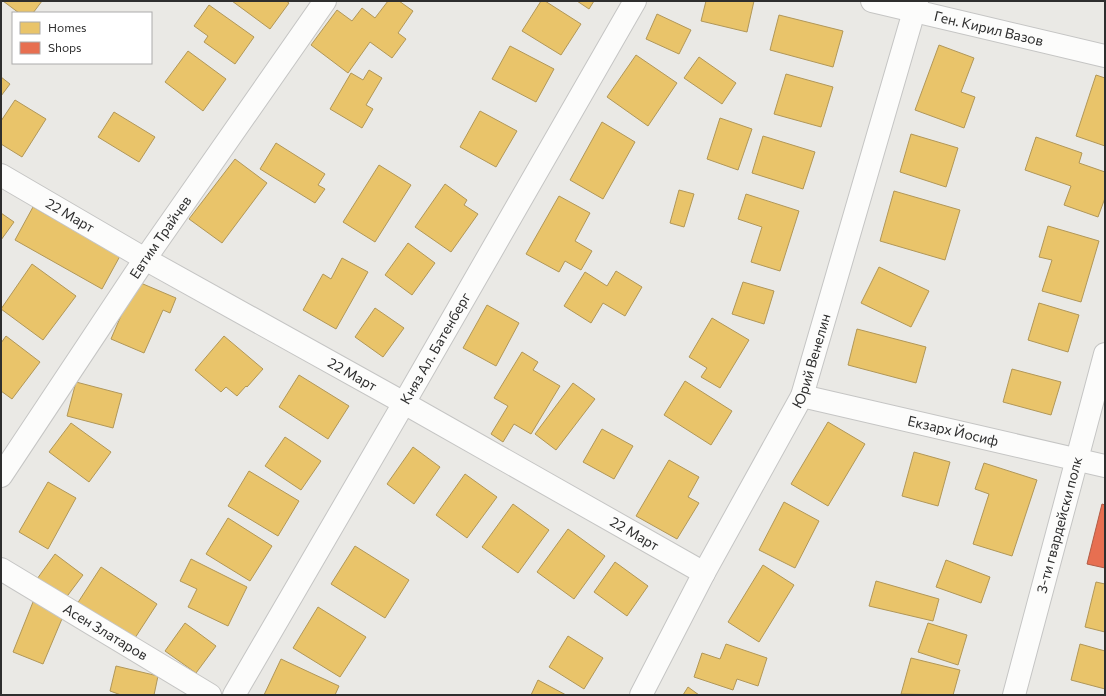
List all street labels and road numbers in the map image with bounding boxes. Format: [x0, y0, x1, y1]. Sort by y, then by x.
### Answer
street label: Ген. Кирил Вазов [933, 7, 1045, 49]
street label: Евтим Трайчев [125, 192, 194, 282]
street label: 22 Март [43, 194, 98, 236]
street label: Княз Ал. Батенберг [396, 289, 474, 407]
street label: Юрий Венелин [788, 311, 834, 411]
street label: 22 Март [325, 353, 380, 394]
street label: Екзарх Йосиф [906, 412, 1000, 449]
street label: 3-ти гвардейски полк [1033, 454, 1085, 595]
street label: 22 Март [607, 513, 663, 554]
street label: Асен Златаров [60, 600, 151, 664]

